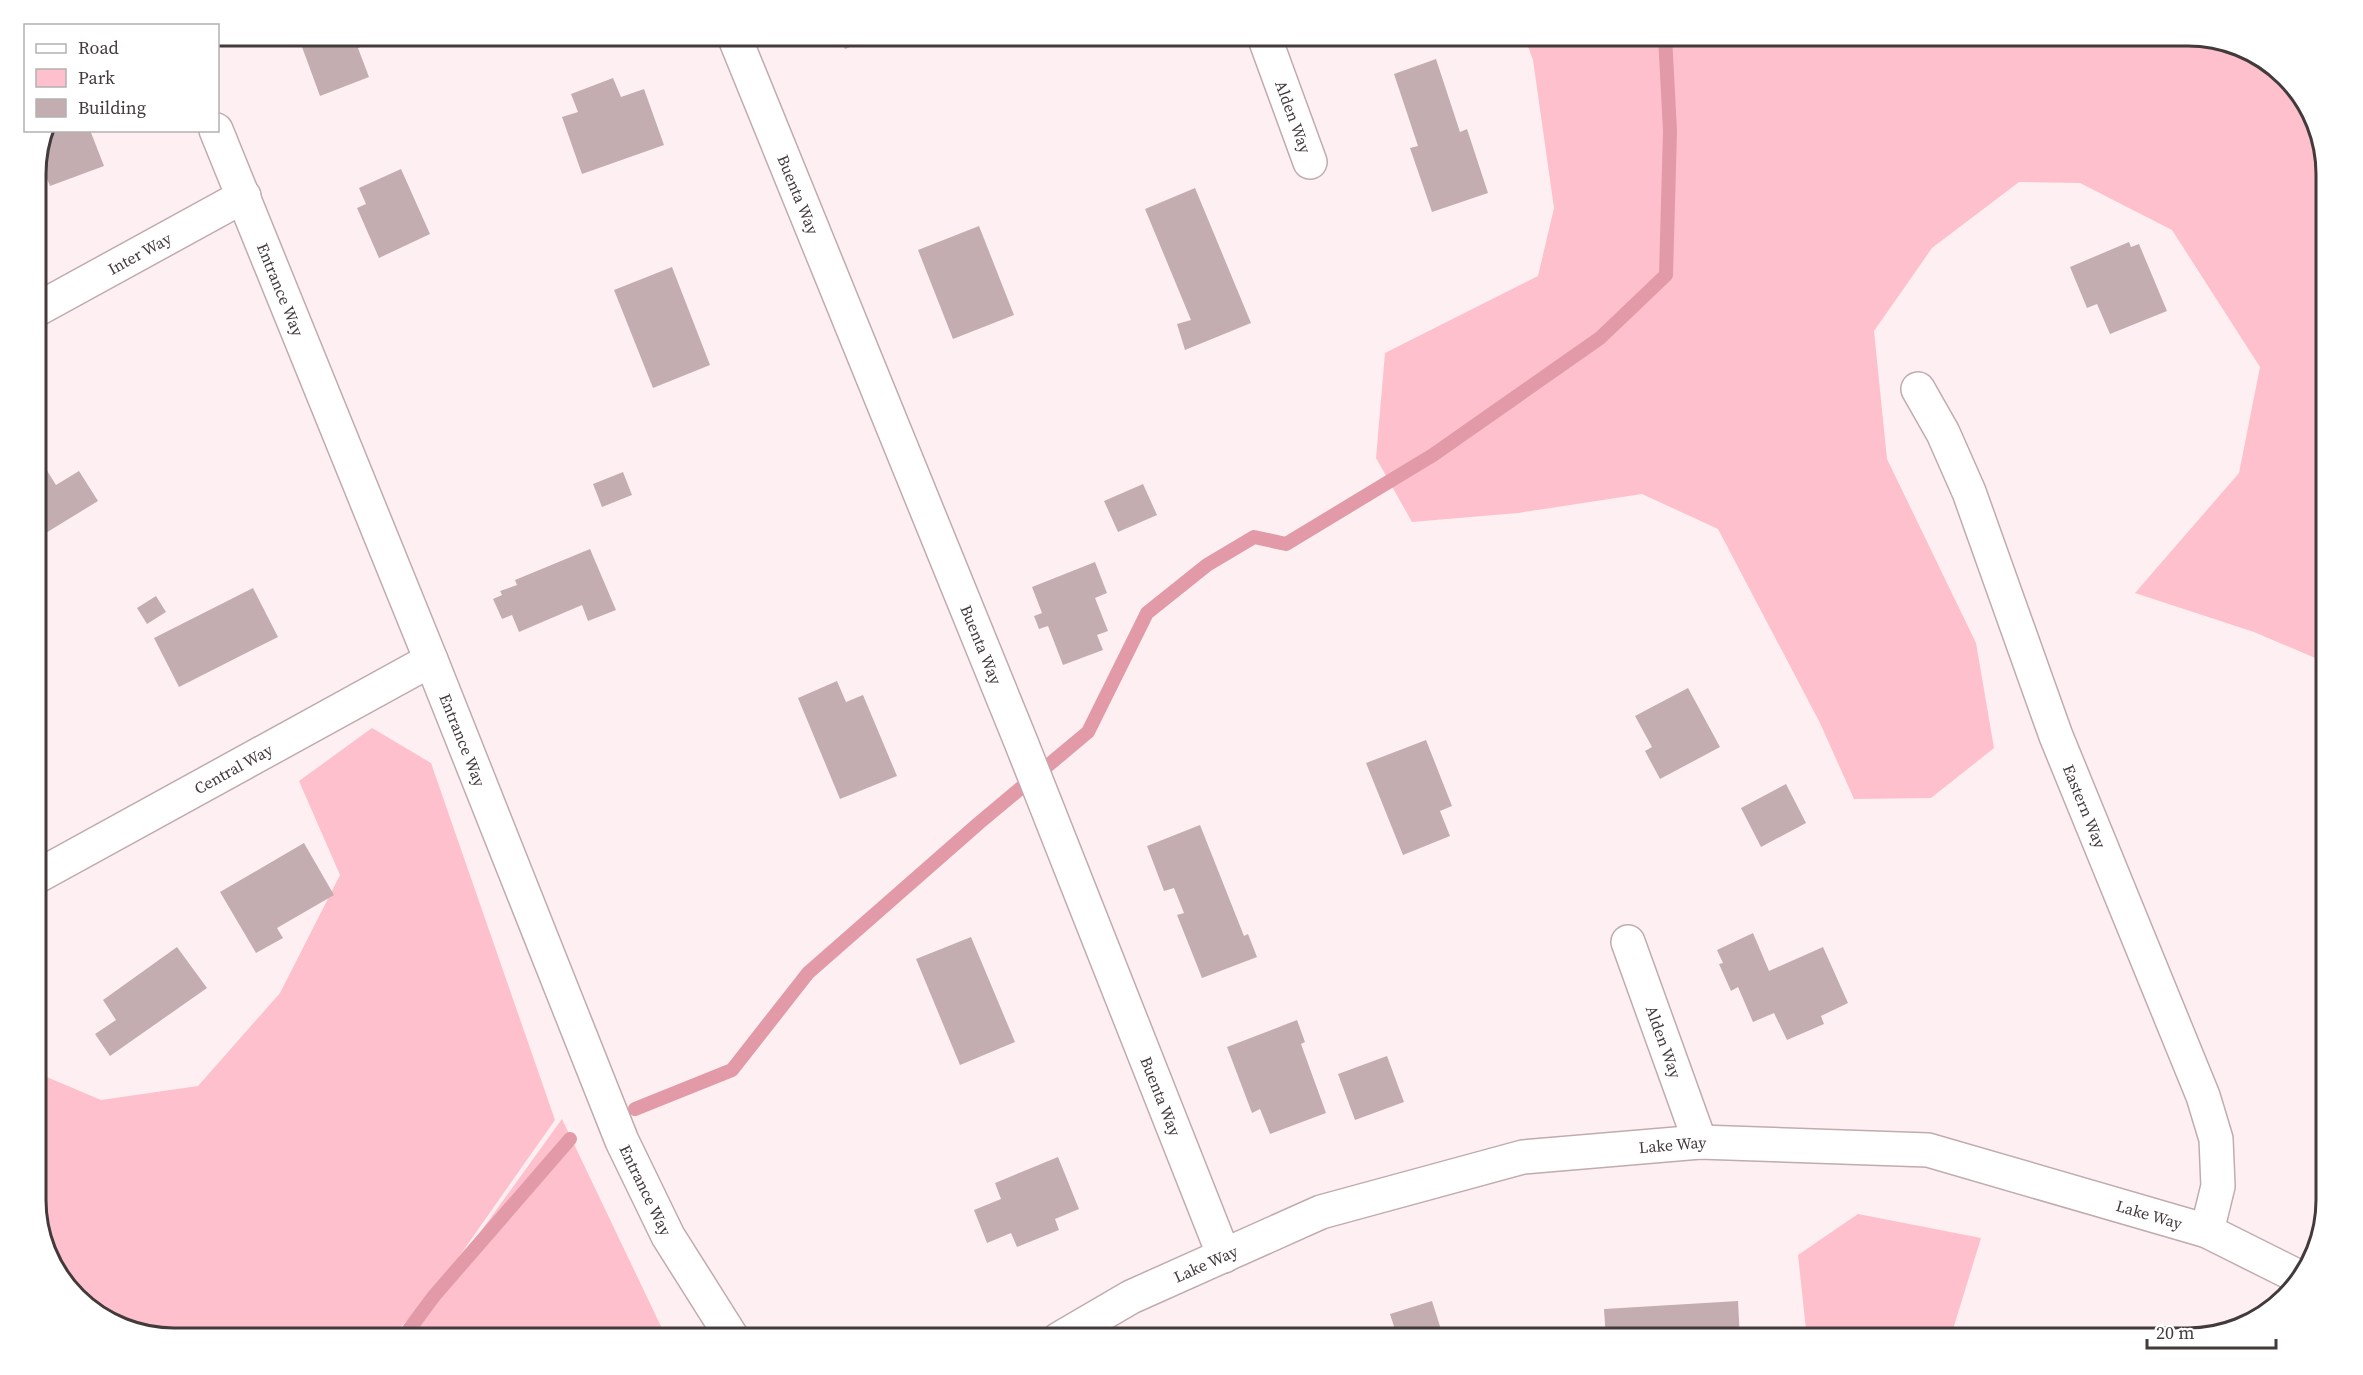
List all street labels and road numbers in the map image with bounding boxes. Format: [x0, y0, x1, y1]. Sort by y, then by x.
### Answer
street label: Alden Way [1270, 77, 1317, 157]
street label: Buenta Way [772, 151, 825, 238]
street label: Inter Way [104, 227, 176, 280]
street label: Entrance Way [252, 240, 310, 340]
street label: Buenta Way [955, 602, 1008, 688]
street label: Entrance Way [434, 690, 491, 791]
street label: Central Way [190, 738, 277, 799]
street label: Eastern Way [2058, 761, 2112, 852]
street label: Alden Way [1641, 1002, 1687, 1082]
street label: Buenta Way [1135, 1053, 1187, 1140]
street label: Lake Way [1638, 1131, 1708, 1158]
street label: Entrance Way [614, 1141, 677, 1240]
street label: Lake Way [2114, 1194, 2186, 1234]
street label: Lake Way [1170, 1239, 1242, 1288]

